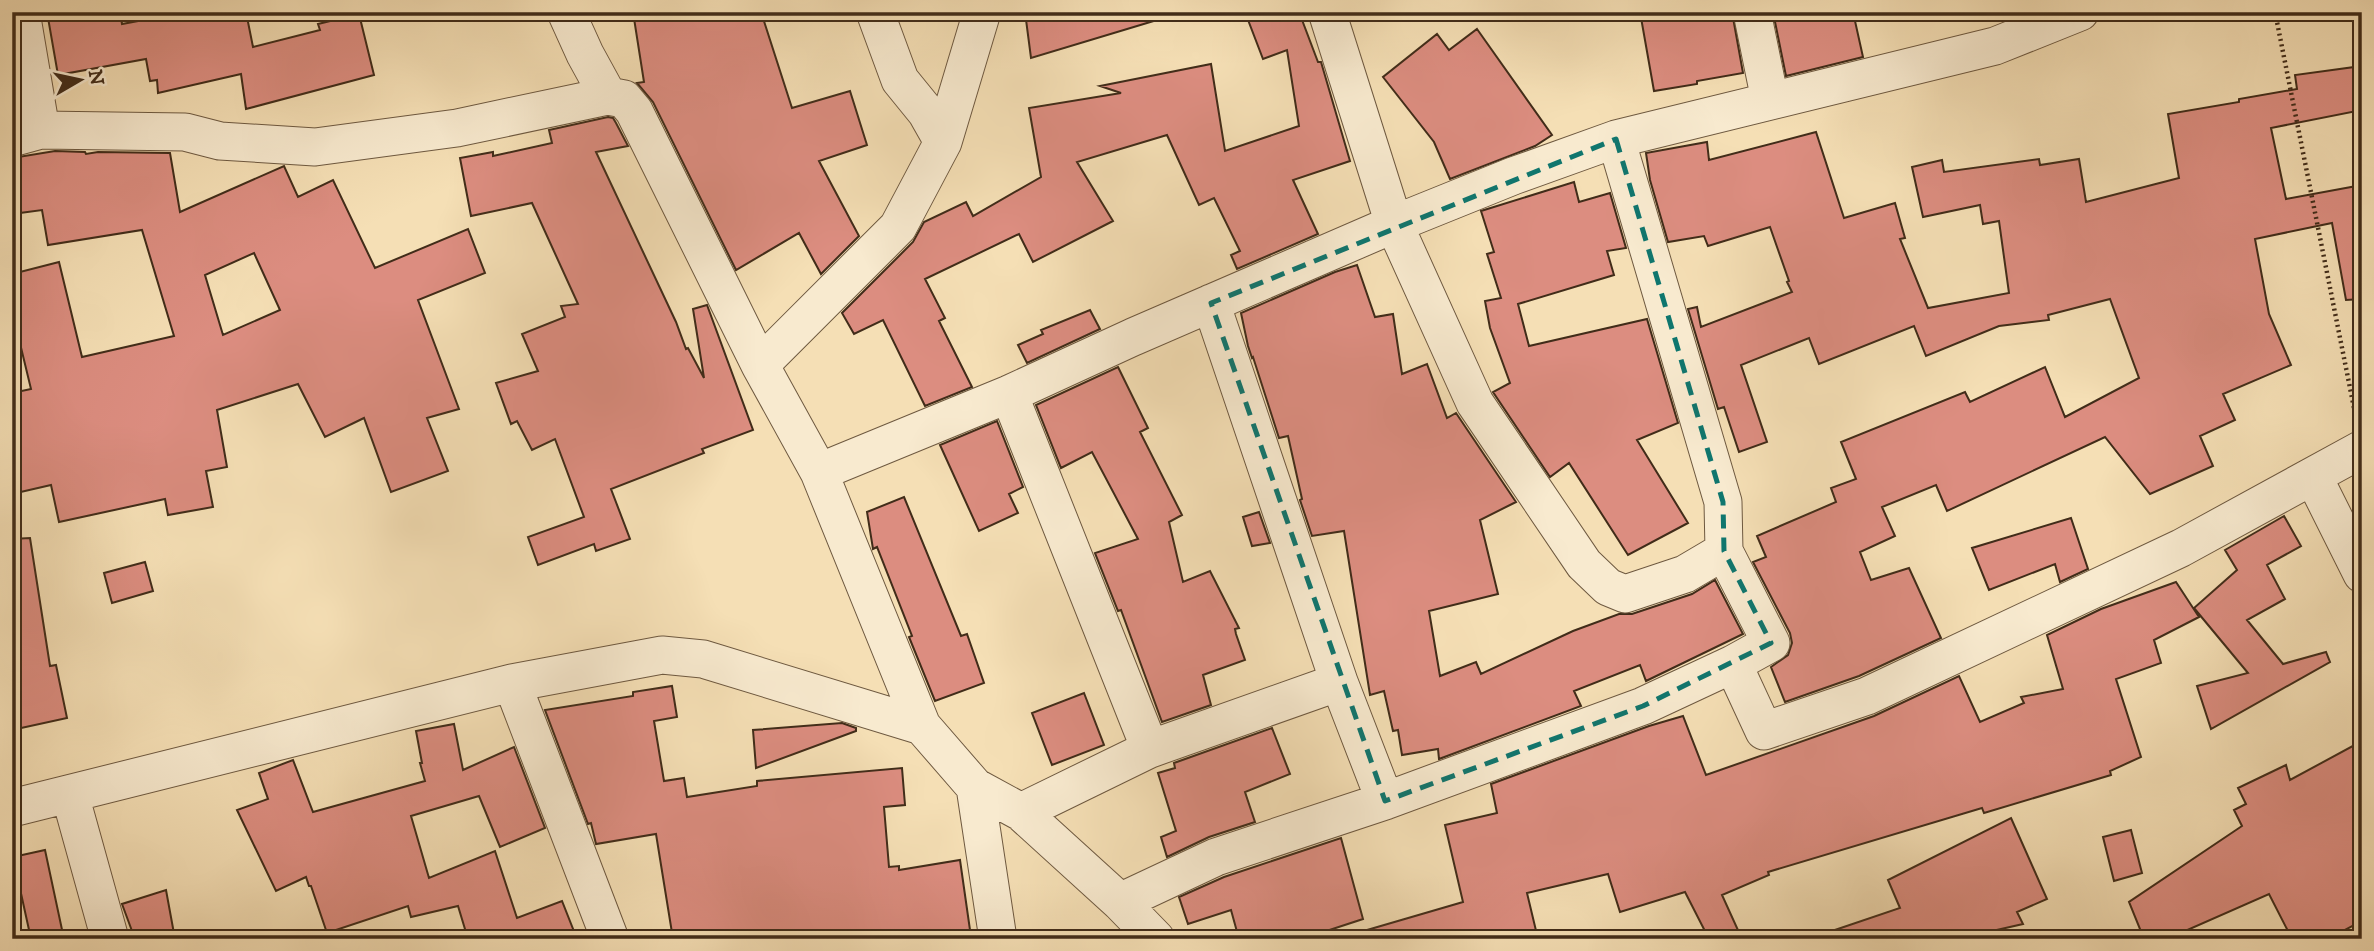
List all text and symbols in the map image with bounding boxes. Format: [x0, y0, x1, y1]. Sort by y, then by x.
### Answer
north arrow [46, 46, 116, 116]
text: N [83, 68, 108, 87]

